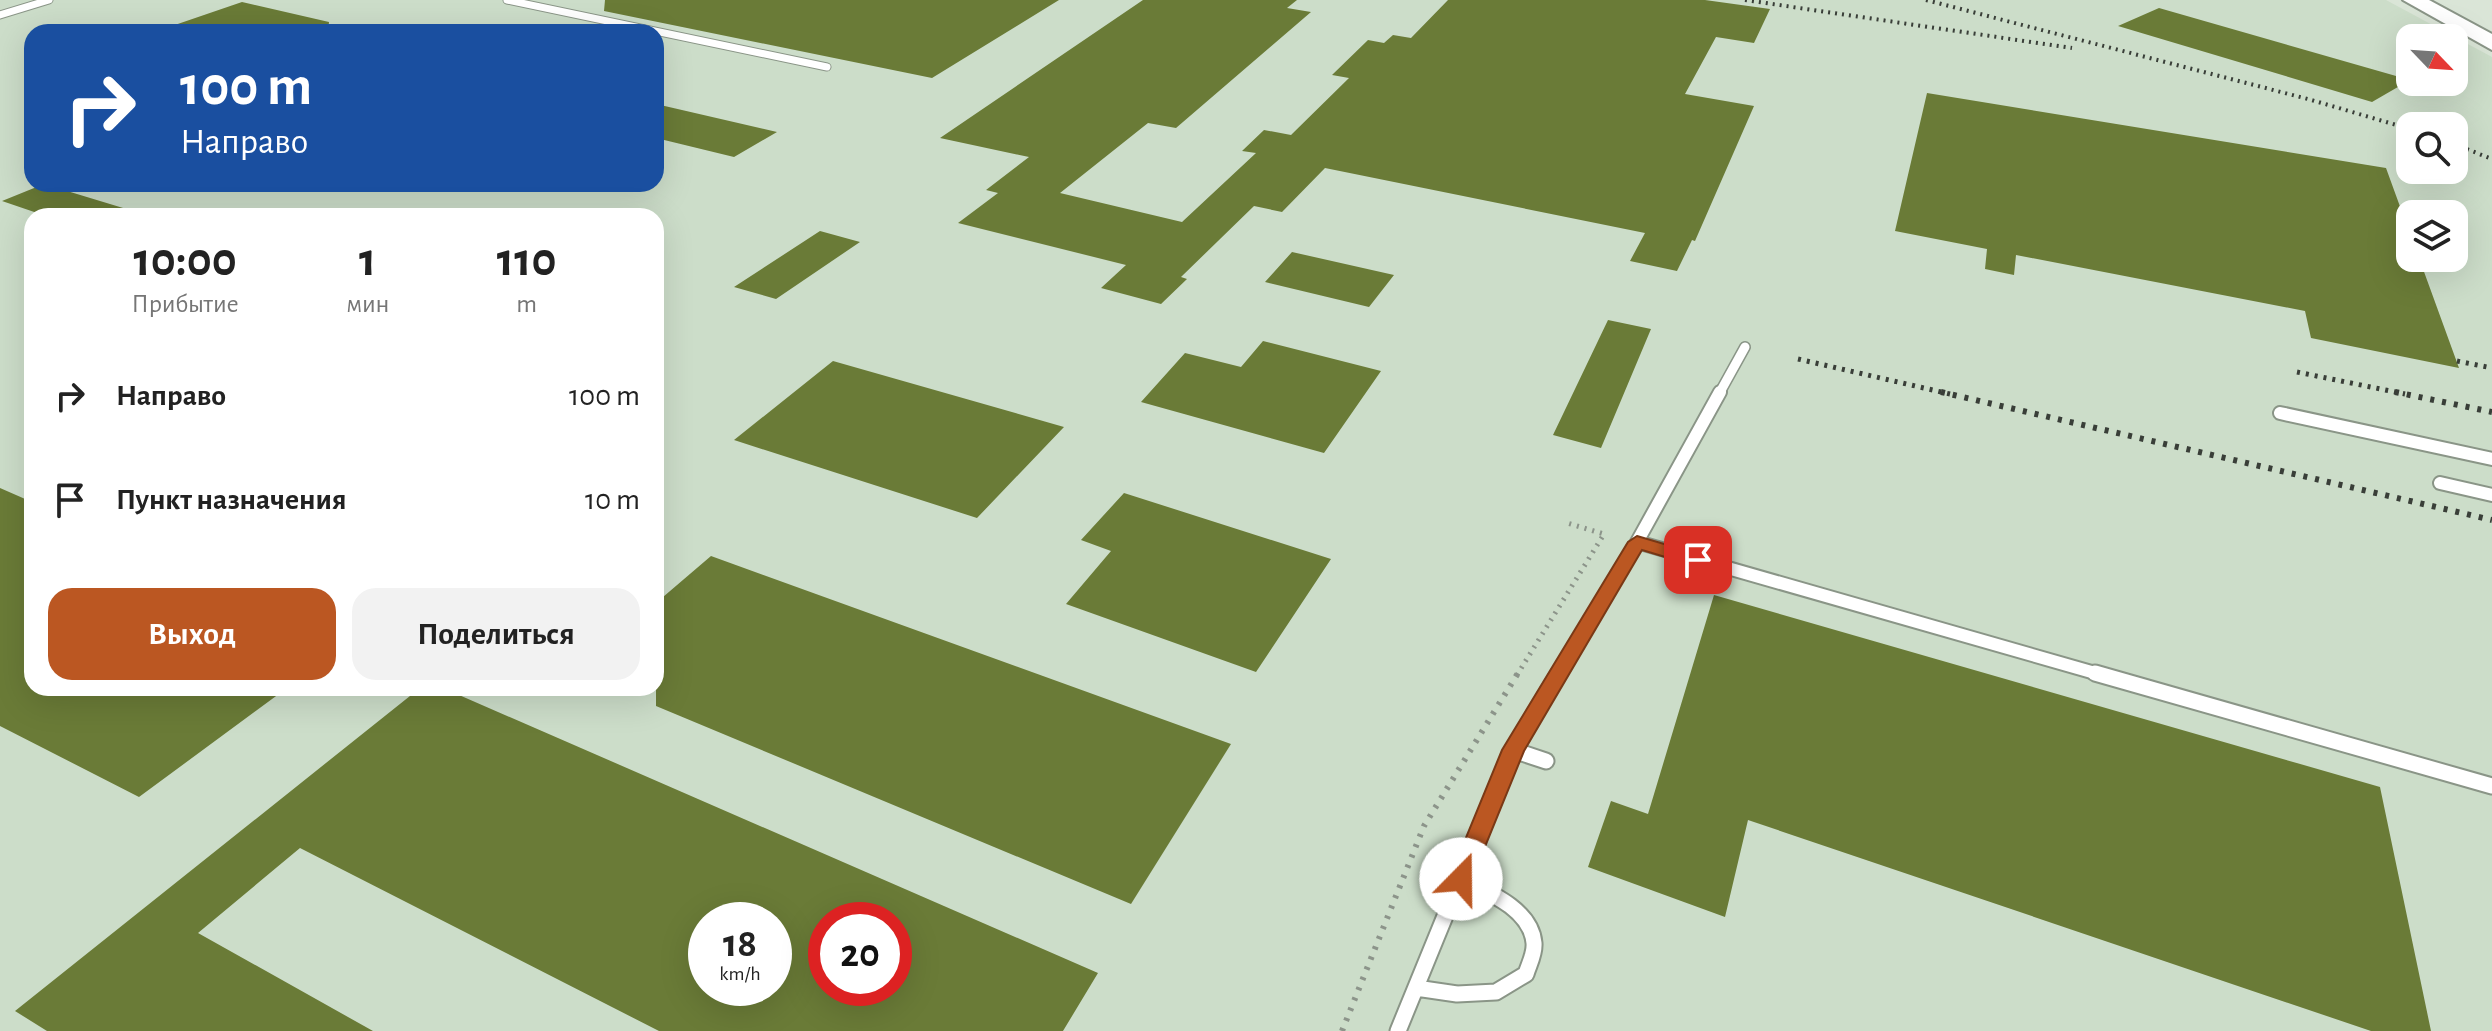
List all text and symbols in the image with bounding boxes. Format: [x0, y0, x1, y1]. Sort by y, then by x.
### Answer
north arrow [2396, 24, 2468, 96]
map controls [2396, 24, 2468, 272]
icon: right [48, 56, 152, 160]
text: 100 m [180, 59, 312, 115]
button: search [2396, 112, 2468, 184]
text: Направо [180, 124, 308, 160]
button: layers [2396, 200, 2468, 272]
text: 10:00 [133, 237, 237, 285]
text: 1 [359, 237, 376, 285]
text: 110 [497, 237, 556, 285]
text: Прибытие [132, 291, 239, 317]
text: мин [346, 291, 389, 317]
text: m [516, 291, 537, 317]
icon: right [48, 374, 92, 418]
text: Направо [116, 381, 226, 411]
text: 100 m [569, 381, 640, 411]
icon: arrive [48, 478, 92, 522]
text: Пункт назначения [116, 485, 347, 515]
text: 10 m [585, 485, 640, 515]
pin [1664, 526, 1732, 594]
icon: arrive [1676, 538, 1720, 582]
button: Выход [48, 588, 336, 680]
button: Поделиться [352, 588, 640, 680]
position arrow [1419, 837, 1503, 921]
speed limit sign: 20 [808, 902, 912, 1006]
text: 18 [723, 924, 757, 964]
text: km/h [719, 964, 761, 984]

